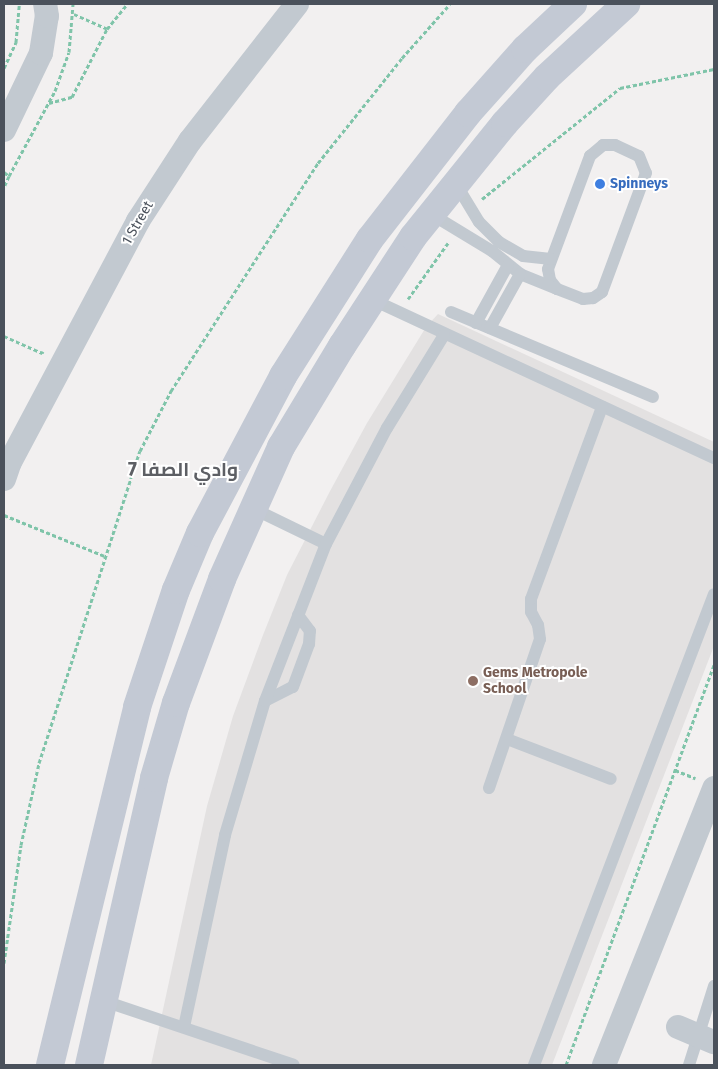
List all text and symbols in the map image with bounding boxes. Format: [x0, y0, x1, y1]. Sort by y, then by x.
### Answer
place label: Spinneys [610, 176, 668, 192]
marker: Spinneys [594, 178, 606, 190]
street label: 1 Street [119, 198, 157, 248]
district label: وادي الصفا 7 [128, 459, 238, 481]
place label: Gems Metropole School [483, 665, 588, 698]
marker: Gems Metropole School [467, 675, 479, 687]

